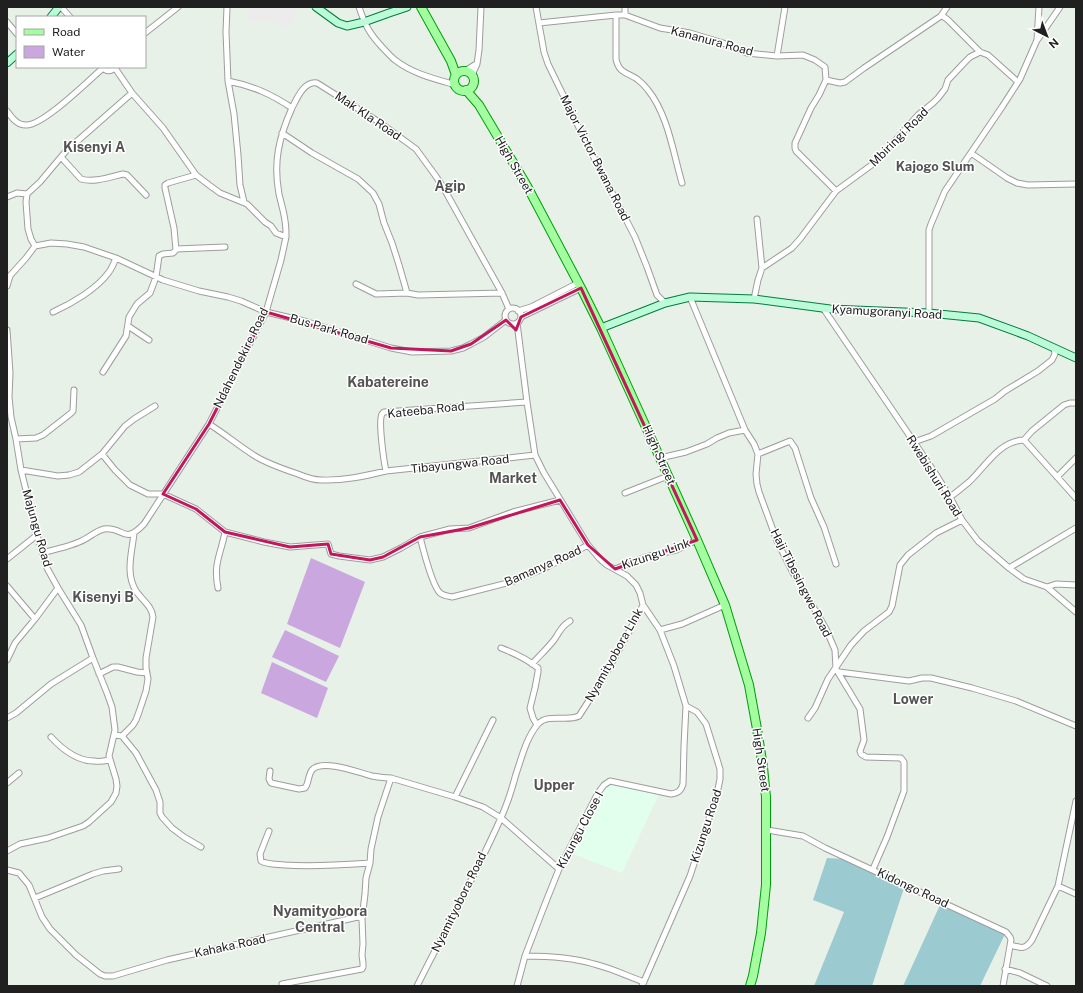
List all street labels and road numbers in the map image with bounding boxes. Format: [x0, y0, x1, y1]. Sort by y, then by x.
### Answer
street label: Kananura Road [669, 23, 755, 59]
street label: Mak Kla Road [332, 89, 404, 143]
street label: Major Victor Bwana Road [557, 93, 633, 223]
street label: Mbiringi Road [867, 105, 931, 169]
street label: High Street [492, 134, 536, 197]
street label: Kyamugoranyi Road [831, 302, 943, 322]
street label: Ndahendekire Road [211, 306, 271, 410]
street label: Bus Park Road [288, 311, 370, 347]
street label: Kateeba Road [387, 399, 465, 421]
street label: High Street [639, 423, 679, 488]
street label: Rwebishuri Road [903, 433, 965, 519]
street label: Tibayungwa Road [410, 452, 510, 476]
street label: Majungu Road [19, 488, 55, 568]
street label: Haji Tibesingwe Road [768, 526, 834, 640]
street label: Kizungu Link [620, 536, 692, 572]
street label: Bamanya Road [502, 543, 584, 589]
street label: Nyamityobora LInk [582, 605, 646, 704]
street label: High Street [750, 727, 772, 793]
street label: Kizungu Road [688, 787, 724, 865]
street label: Kizungu Close I [554, 789, 606, 871]
street label: Nyamityobora Road [429, 850, 489, 954]
street label: Kidongo Road [875, 865, 951, 911]
street label: Kahaka Road [193, 932, 267, 960]

